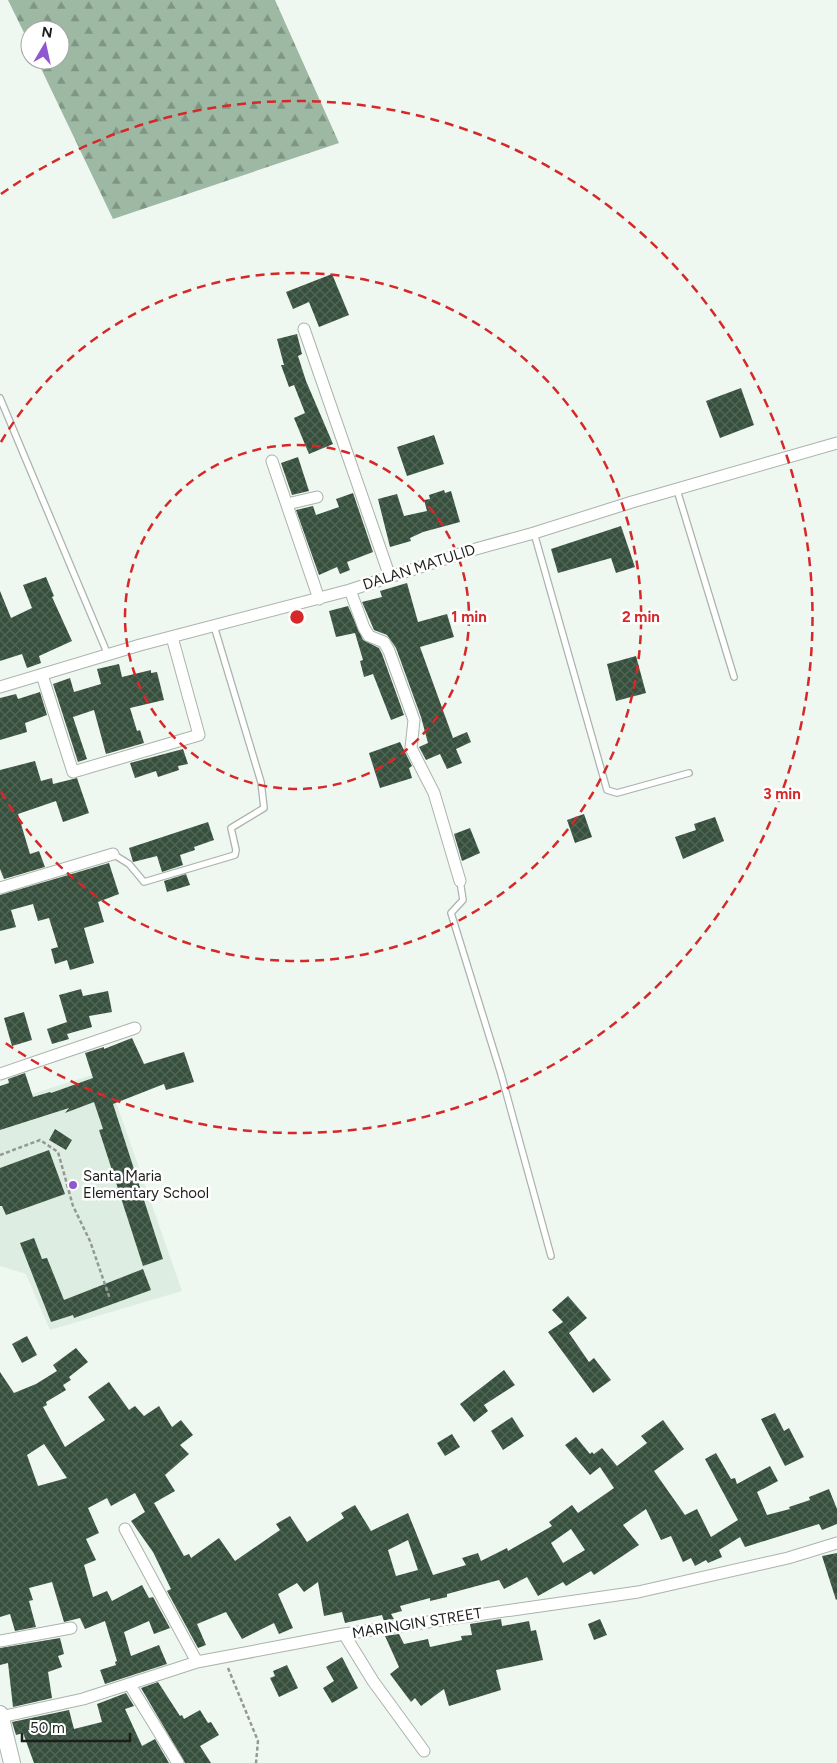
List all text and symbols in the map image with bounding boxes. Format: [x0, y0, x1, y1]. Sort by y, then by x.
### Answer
north arrow [20, 20, 70, 70]
text: N [40, 23, 54, 42]
street label: DALAN MATULID [360, 540, 478, 594]
centre of rings [288, 608, 306, 626]
text: 1 min [451, 608, 487, 626]
text: 2 min [622, 608, 660, 626]
text: 3 min [763, 785, 801, 803]
place label: Santa Maria Elementary School [83, 1167, 209, 1202]
marker: Santa Maria Elementary School [67, 1179, 79, 1191]
street label: MARINGIN STREET [351, 1604, 484, 1642]
scale bar [22, 1710, 130, 1742]
text: 50 m [30, 1719, 65, 1737]

